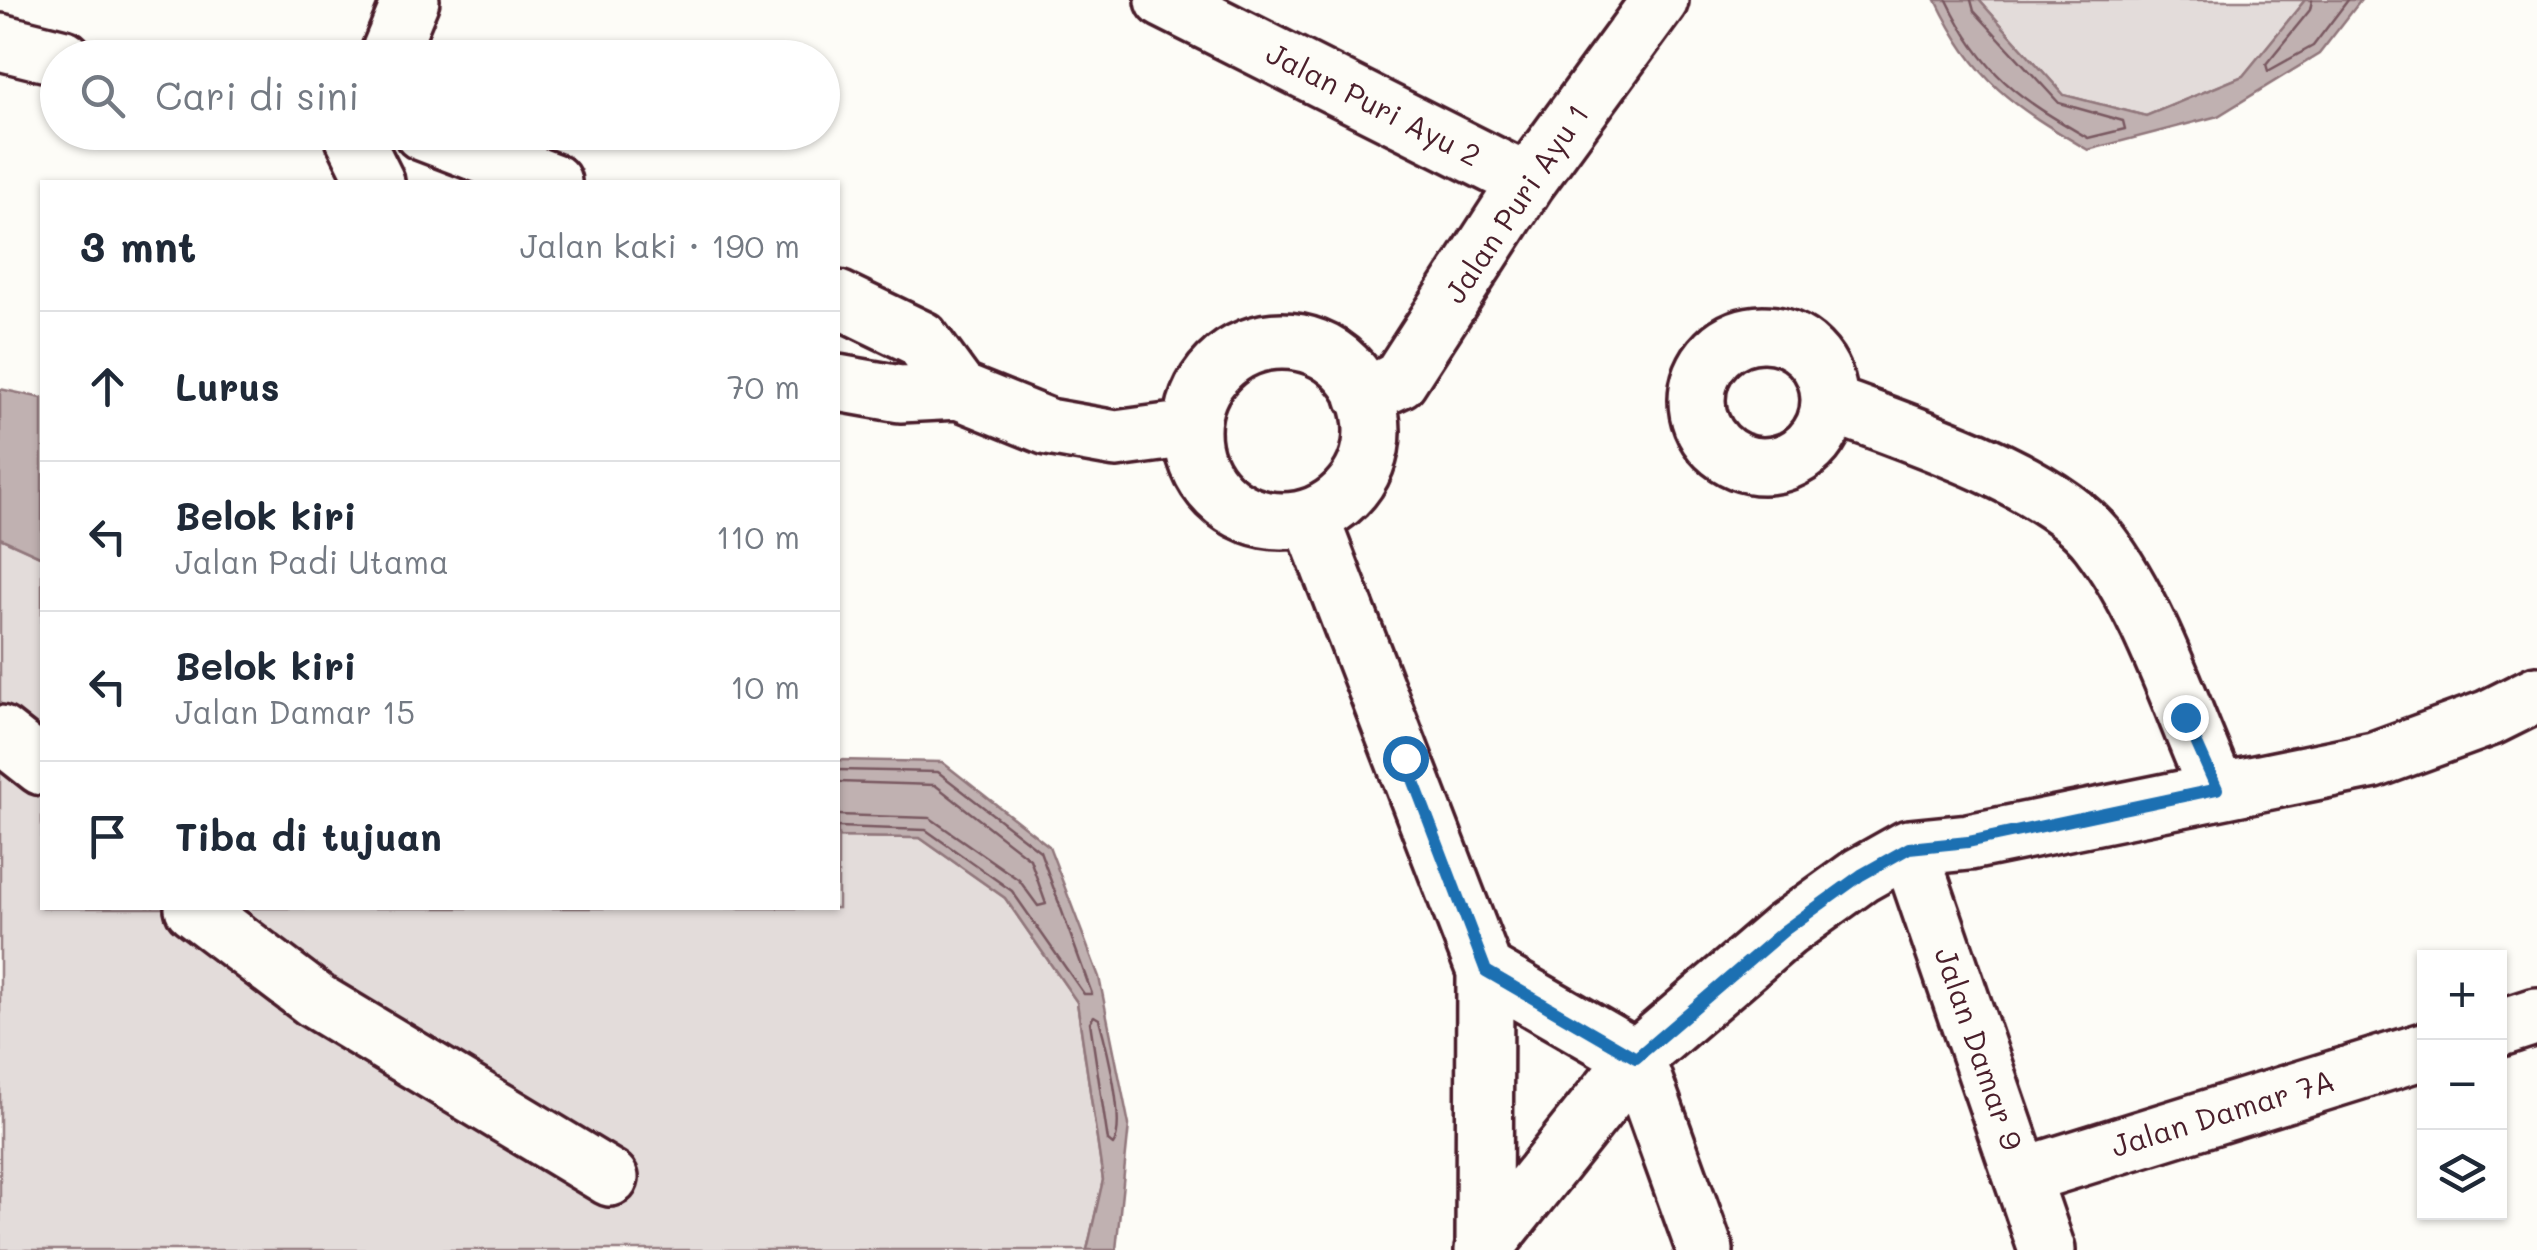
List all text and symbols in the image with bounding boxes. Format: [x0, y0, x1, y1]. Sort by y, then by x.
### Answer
street label: Jalan Puri Ayu 2 [1260, 32, 1488, 174]
search box [40, 40, 840, 150]
icon: search [75, 68, 130, 123]
text: Cari di sini [155, 70, 359, 120]
street label: Jalan Puri Ayu 1 [1434, 96, 1597, 310]
text: 3 mnt [80, 218, 196, 273]
text: Jalan kaki · 190 m [520, 224, 800, 266]
icon: ahead [80, 359, 135, 414]
text: Lurus [175, 361, 280, 411]
text: 70 m [727, 365, 800, 407]
text: Belok kiri [175, 490, 357, 540]
icon: left [80, 509, 135, 564]
text: 110 m [716, 515, 800, 557]
text: Jalan Padi Utama [175, 540, 449, 582]
text: Belok kiri [175, 640, 357, 690]
icon: left [80, 659, 135, 714]
text: 10 m [730, 665, 800, 707]
text: Jalan Damar 15 [175, 690, 415, 732]
route end [2163, 695, 2209, 741]
route start [1383, 736, 1429, 782]
icon: arrive [80, 809, 135, 864]
text: Tiba di tujuan [175, 811, 442, 861]
street label: Jalan Damar 9 [1926, 942, 2033, 1155]
map controls [2417, 950, 2507, 1220]
button: + [2417, 950, 2507, 1040]
button: − [2417, 1040, 2507, 1130]
street label: Jalan Damar 7A [2106, 1059, 2339, 1165]
button: layers [2417, 1130, 2507, 1220]

